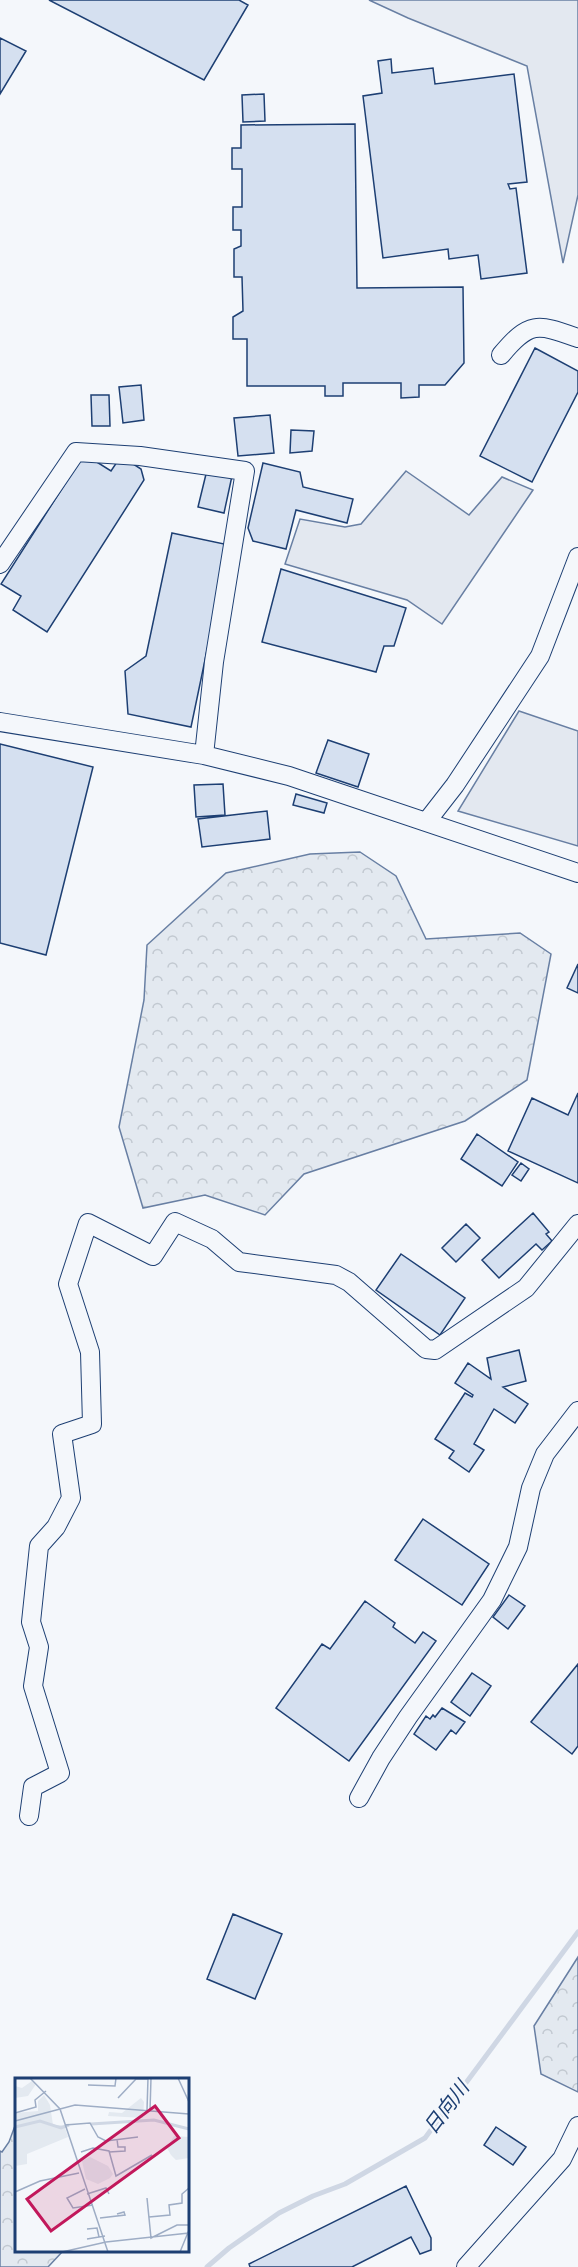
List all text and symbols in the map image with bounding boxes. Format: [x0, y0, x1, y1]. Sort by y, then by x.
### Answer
water label: 日向川 [419, 2075, 476, 2139]
inset map [15, 2078, 189, 2252]

